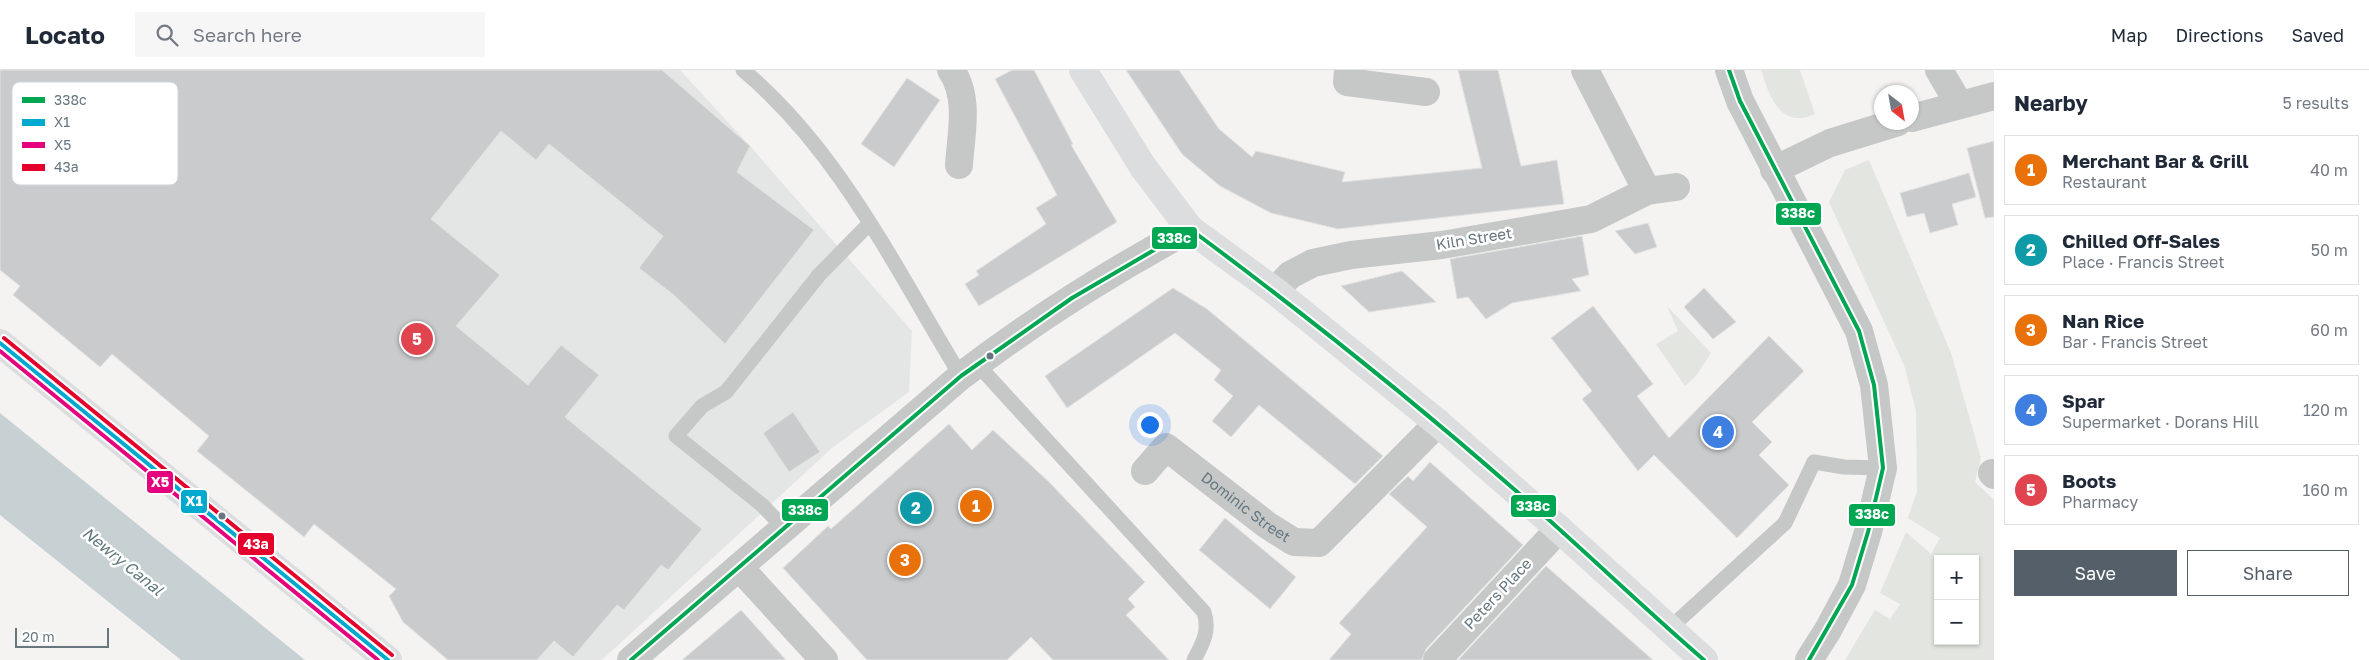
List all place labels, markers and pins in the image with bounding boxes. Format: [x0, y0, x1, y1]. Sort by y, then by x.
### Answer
pin: 5 [401, 320, 433, 358]
unlabelled marker [985, 351, 995, 361]
pin: 4 [1702, 413, 1734, 451]
pin: 1 [960, 487, 992, 525]
pin: 2 [900, 489, 932, 527]
unlabelled marker [217, 511, 227, 521]
pin: 3 [889, 541, 921, 579]

